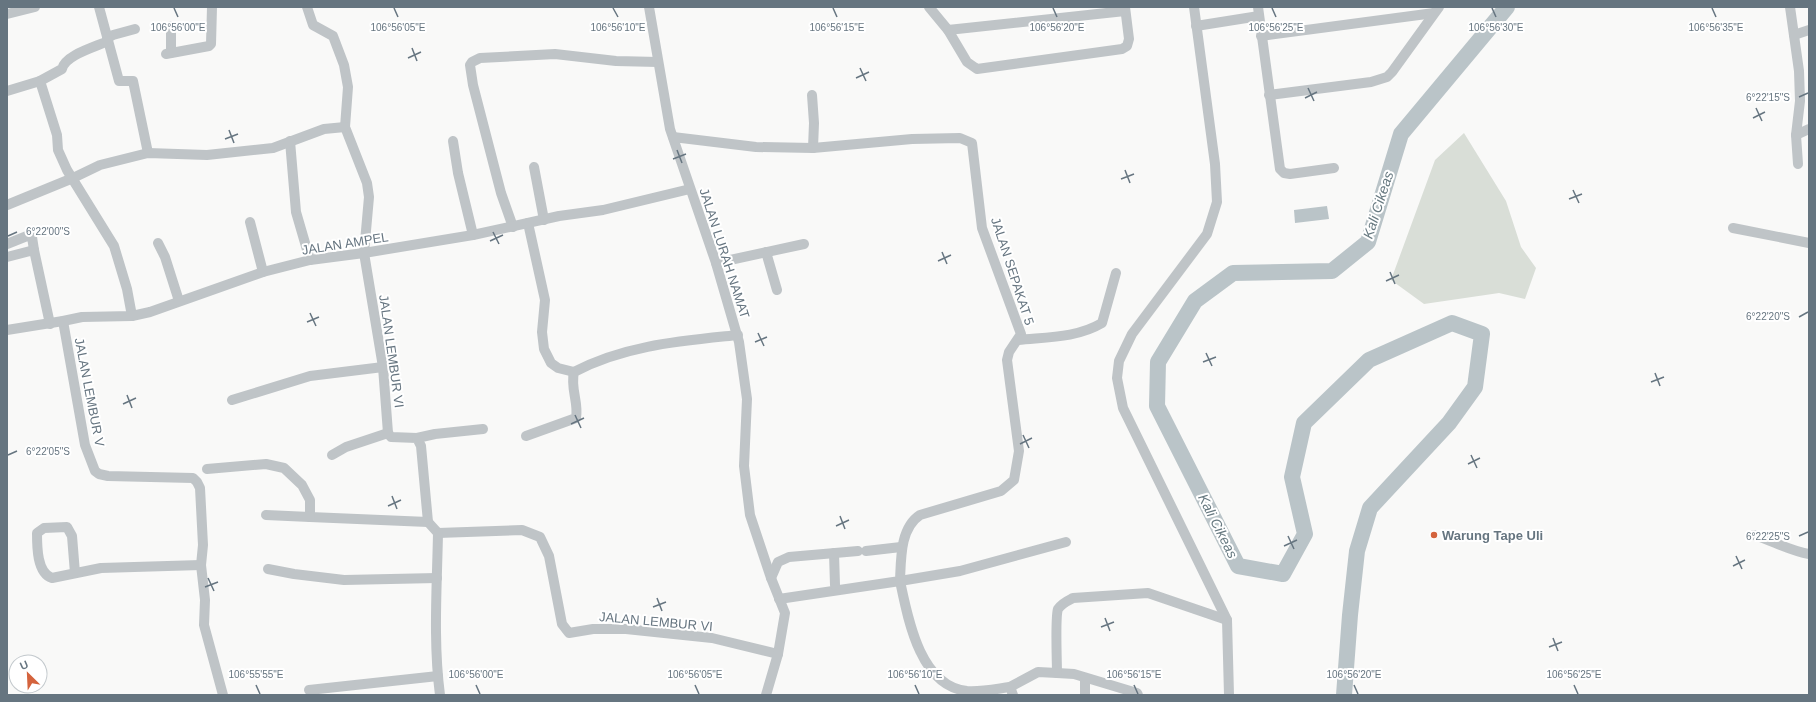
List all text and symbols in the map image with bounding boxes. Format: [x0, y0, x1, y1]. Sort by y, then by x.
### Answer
text: 106°56'00"E [150, 22, 206, 33]
text: 106°56'05"E [370, 22, 426, 33]
text: 106°56'10"E [590, 22, 646, 33]
text: 106°56'15"E [809, 22, 865, 33]
text: 106°56'20"E [1029, 22, 1085, 33]
text: 106°56'25"E [1248, 22, 1304, 33]
text: 106°56'30"E [1468, 22, 1524, 33]
text: 106°56'35"E [1688, 22, 1744, 33]
text: 6°22'15"S [1746, 92, 1790, 103]
water label: Kali Cikeas [1360, 169, 1396, 241]
street label: JALAN LURAH NAMAT [696, 186, 753, 320]
street label: JALAN SEPAKAT 5 [988, 215, 1037, 327]
text: 6°22'00"S [26, 226, 70, 237]
street label: JALAN AMPEL [301, 229, 389, 258]
street label: JALAN LEMBUR VI [376, 294, 407, 409]
text: 6°22'20"S [1746, 311, 1790, 322]
street label: JALAN LEMBUR V [72, 336, 107, 448]
text: 6°22'05"S [26, 446, 70, 457]
water label: Kali Cikeas [1195, 491, 1241, 561]
place label: Warung Tape Uli [1442, 528, 1543, 543]
marker: Warung Tape Uli [1429, 530, 1439, 540]
text: 6°22'25"S [1746, 531, 1790, 542]
street label: JALAN LEMBUR VI [598, 609, 713, 634]
north arrow [8, 654, 48, 694]
text: U [18, 658, 30, 672]
text: 106°55'55"E [228, 669, 284, 680]
text: 106°56'00"E [448, 669, 504, 680]
text: 106°56'05"E [667, 669, 723, 680]
text: 106°56'10"E [887, 669, 943, 680]
text: 106°56'15"E [1106, 669, 1162, 680]
text: 106°56'20"E [1326, 669, 1382, 680]
text: 106°56'25"E [1546, 669, 1602, 680]

